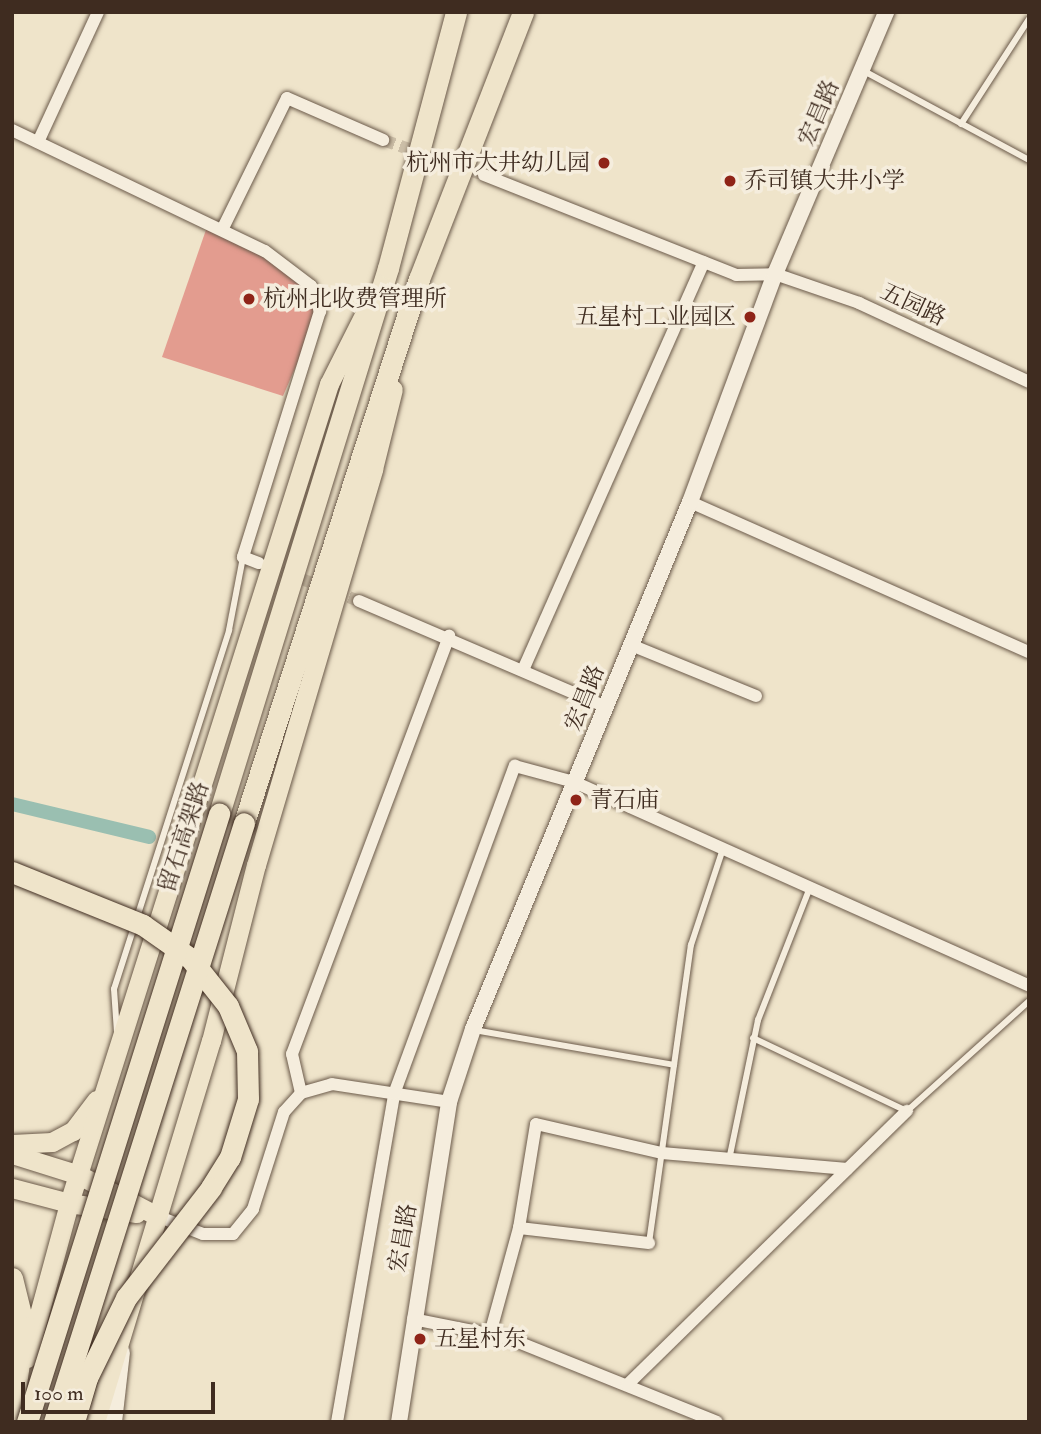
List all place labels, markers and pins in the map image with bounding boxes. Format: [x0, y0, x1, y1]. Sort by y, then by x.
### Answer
place label: 杭州市大井幼儿园 [406, 149, 590, 177]
marker: 杭州市大井幼儿园 [596, 155, 612, 171]
place label: 乔司镇大井小学 [744, 167, 905, 195]
marker: 乔司镇大井小学 [722, 173, 738, 189]
place label: 杭州北收费管理所 [263, 285, 447, 313]
marker: 杭州北收费管理所 [241, 291, 257, 307]
place label: 五星村工业园区 [575, 303, 736, 331]
marker: 五星村工业园区 [742, 309, 758, 325]
place label: 青石庙 [590, 786, 659, 814]
marker: 青石庙 [568, 792, 584, 808]
place label: 五星村东 [434, 1325, 526, 1353]
marker: 五星村东 [412, 1331, 428, 1347]

